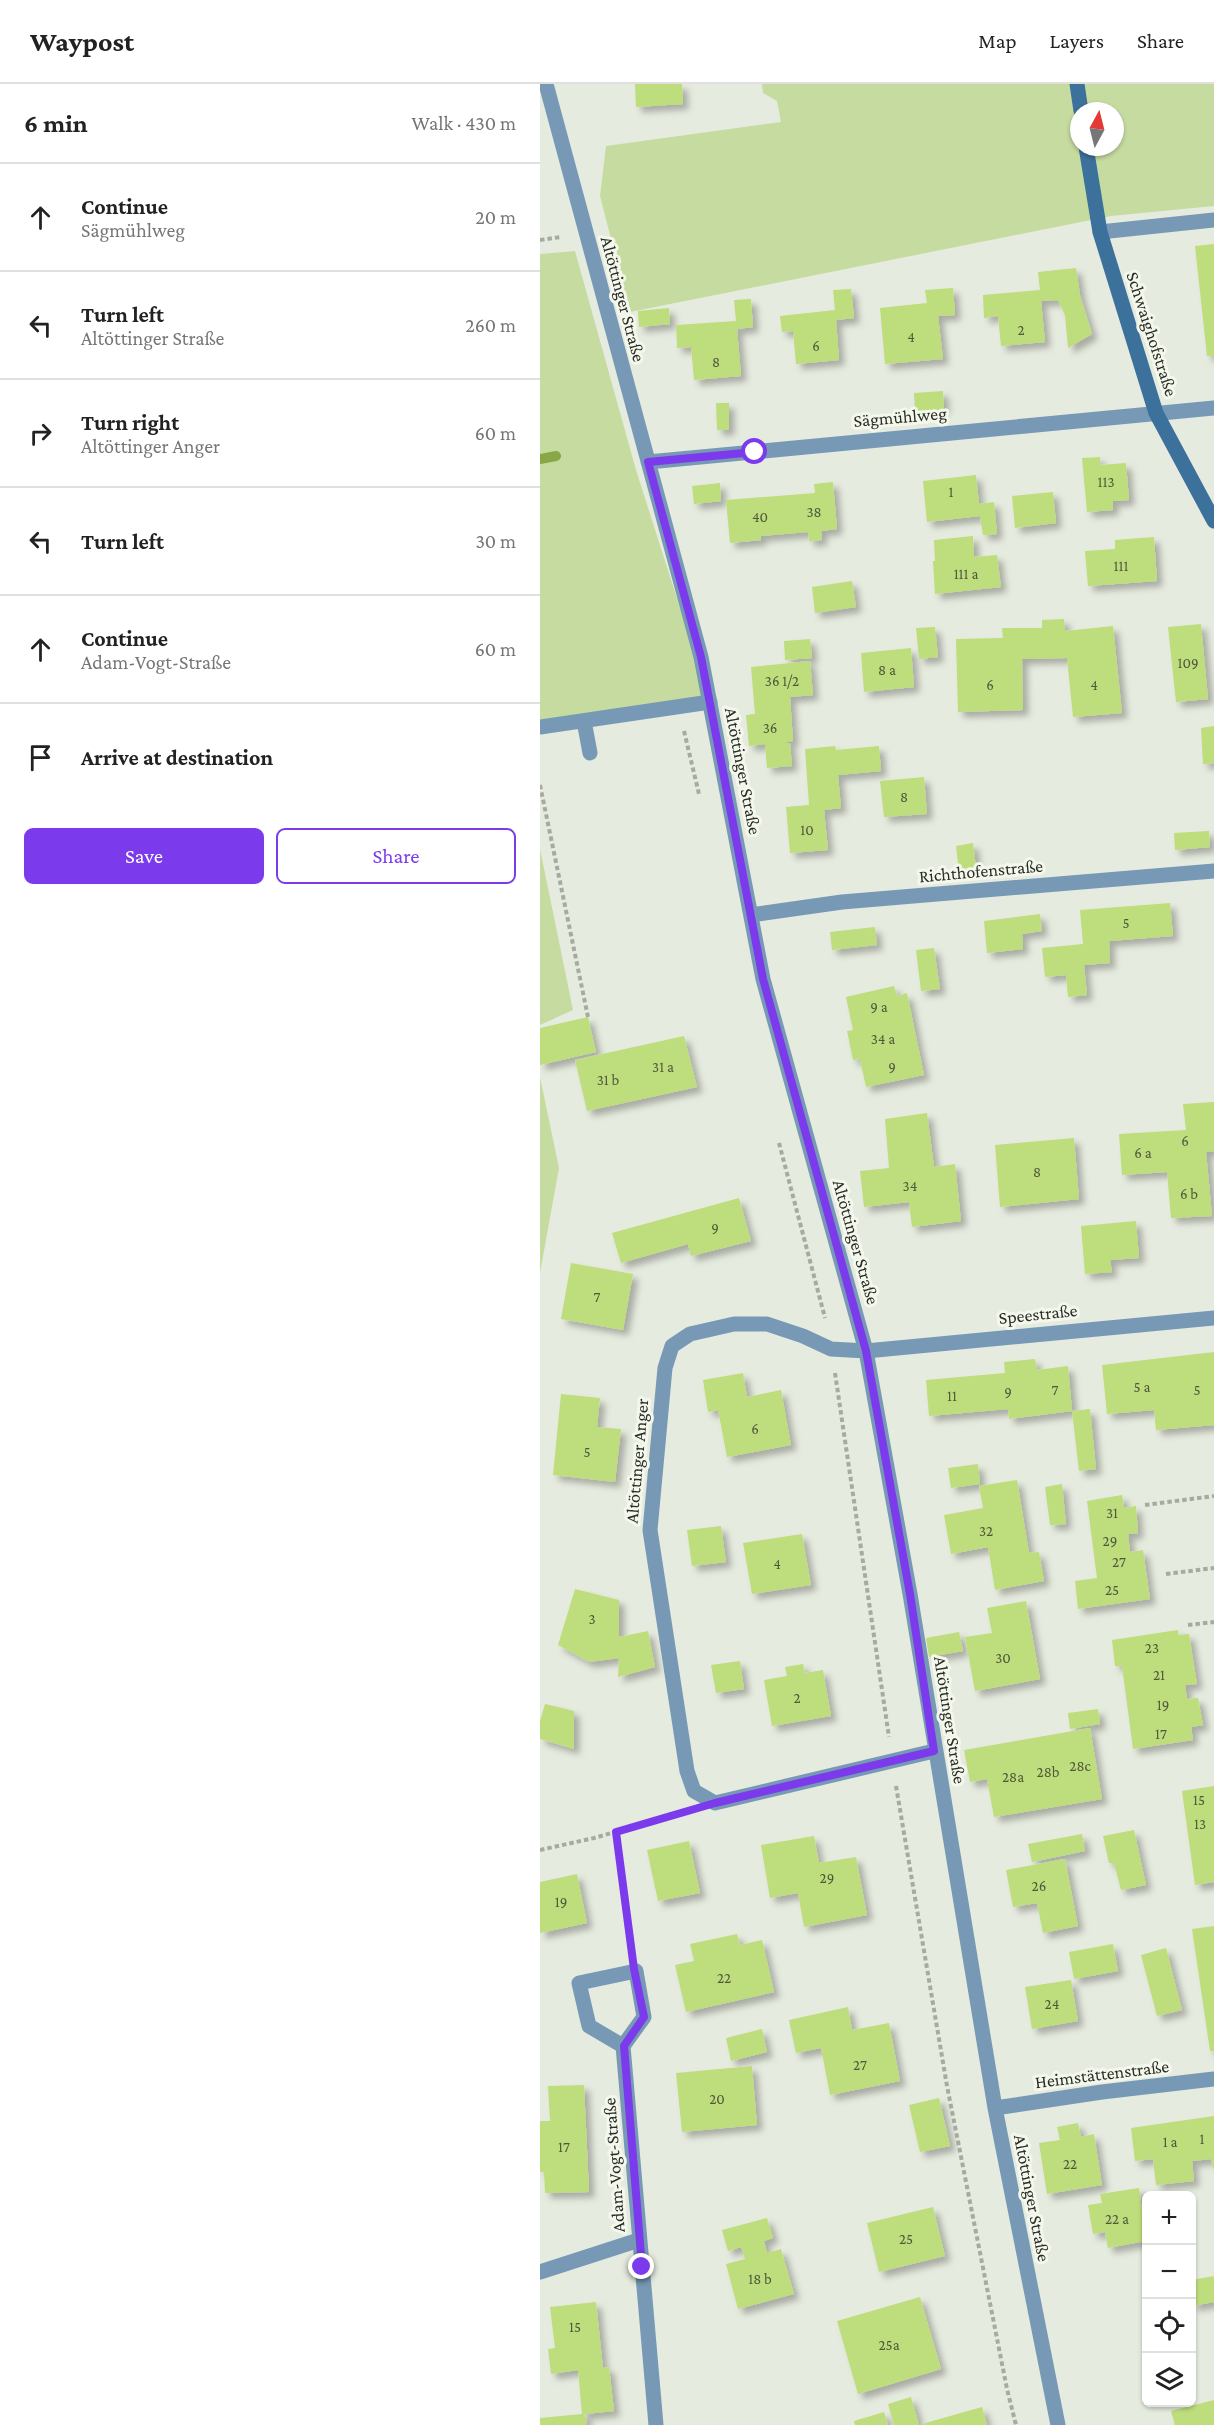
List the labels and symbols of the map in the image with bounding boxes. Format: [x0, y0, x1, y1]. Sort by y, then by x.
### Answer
north arrow [1070, 102, 1124, 156]
street label: Altöttinger Straße [597, 234, 649, 364]
street label: Schwaighofstraße [1122, 269, 1182, 399]
house number: 2 [1017, 322, 1025, 338]
house number: 4 [907, 329, 915, 345]
house number: 6 [812, 338, 820, 354]
house number: 8 [712, 354, 720, 370]
street label: Sägmühlweg [853, 403, 948, 431]
route start [741, 438, 767, 464]
house number: 113 [1097, 474, 1115, 490]
house number: 1 [949, 484, 954, 500]
house number: 38 [806, 504, 822, 520]
house number: 40 [752, 509, 768, 525]
house number: 111 [1114, 558, 1128, 574]
house number: 111 a [954, 566, 978, 582]
house number: 109 [1177, 655, 1199, 671]
house number: 8 a [878, 662, 896, 678]
house number: 36 1/2 [765, 673, 799, 689]
house number: 6 [986, 677, 994, 693]
house number: 4 [1090, 677, 1098, 693]
street label: Altöttinger Straße [721, 706, 765, 836]
house number: 36 [763, 720, 777, 736]
house number: 8 [900, 789, 908, 805]
house number: 10 [800, 822, 814, 838]
street label: Richthofenstraße [918, 856, 1044, 886]
house number: 5 [1122, 915, 1130, 931]
house number: 9 a [870, 999, 888, 1015]
house number: 34 a [871, 1031, 895, 1047]
house number: 31 a [652, 1059, 674, 1075]
house number: 9 [888, 1059, 896, 1075]
house number: 31 b [597, 1072, 620, 1088]
house number: 6 [1181, 1133, 1189, 1149]
house number: 6 a [1134, 1145, 1152, 1161]
house number: 8 [1033, 1164, 1041, 1180]
street label: Altöttinger Straße [829, 1177, 883, 1307]
house number: 34 [903, 1178, 917, 1194]
house number: 6 b [1180, 1186, 1198, 1202]
house number: 9 [711, 1220, 719, 1236]
house number: 7 [594, 1289, 601, 1305]
street label: Speestraße [998, 1300, 1078, 1328]
house number: 5 a [1134, 1379, 1150, 1395]
house number: 7 [1052, 1382, 1059, 1398]
house number: 5 [1193, 1382, 1201, 1398]
house number: 9 [1004, 1384, 1012, 1400]
house number: 11 [947, 1388, 957, 1404]
street label: Altöttinger Anger [622, 1397, 652, 1524]
house number: 6 [751, 1421, 759, 1437]
house number: 5 [583, 1444, 591, 1460]
house number: 31 [1106, 1505, 1118, 1521]
house number: 32 [979, 1523, 993, 1539]
house number: 29 [1103, 1533, 1117, 1549]
house number: 27 [1112, 1554, 1126, 1570]
house number: 4 [773, 1556, 781, 1572]
house number: 25 [1105, 1582, 1119, 1598]
house number: 3 [588, 1611, 596, 1627]
house number: 23 [1145, 1640, 1159, 1656]
house number: 30 [995, 1650, 1011, 1666]
street label: Altöttinger Straße [930, 1655, 970, 1785]
house number: 21 [1153, 1667, 1165, 1683]
house number: 2 [793, 1690, 801, 1706]
house number: 19 [1157, 1697, 1169, 1713]
house number: 17 [1155, 1726, 1167, 1742]
house number: 28c [1069, 1758, 1091, 1774]
house number: 28b [1037, 1764, 1060, 1780]
house number: 28a [1002, 1769, 1024, 1785]
house number: 15 [1193, 1792, 1205, 1808]
house number: 13 [1194, 1816, 1206, 1832]
house number: 29 [820, 1870, 834, 1886]
house number: 26 [1032, 1878, 1046, 1894]
house number: 19 [555, 1894, 567, 1910]
house number: 22 [717, 1970, 731, 1986]
house number: 24 [1045, 1996, 1059, 2012]
street label: Heimstättenstraße [1034, 2056, 1170, 2092]
house number: 27 [853, 2057, 867, 2073]
house number: 20 [709, 2091, 725, 2107]
street label: Adam-Vogt-Straße [599, 2097, 629, 2233]
house number: 1 [1200, 2131, 1205, 2147]
street label: Altöttinger Straße [1010, 2133, 1054, 2263]
house number: 1 a [1163, 2134, 1177, 2150]
house number: 17 [558, 2139, 570, 2155]
house number: 22 [1063, 2156, 1077, 2172]
house number: 22 a [1105, 2211, 1129, 2227]
house number: 25 [899, 2231, 913, 2247]
route end [628, 2253, 654, 2279]
house number: 18 b [748, 2271, 772, 2287]
house number: 15 [569, 2319, 581, 2335]
house number: 25a [878, 2337, 900, 2353]

